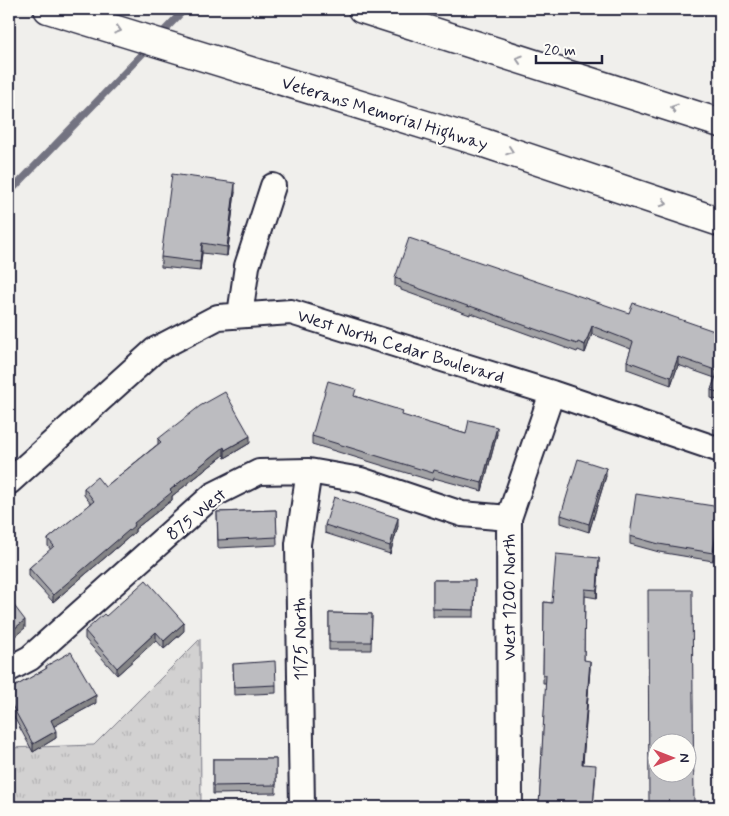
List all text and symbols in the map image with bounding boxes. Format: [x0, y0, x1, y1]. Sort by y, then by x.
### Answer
one-way arrow [113, 25, 122, 35]
scale bar [536, 32, 603, 64]
text: 20 m [544, 41, 576, 61]
one-way arrow [515, 54, 524, 64]
street label: Veterans Memorial Highway [278, 71, 491, 159]
one-way arrow [670, 103, 678, 113]
one-way arrow [505, 145, 514, 155]
one-way arrow [659, 197, 668, 207]
street label: West North Cedar Boulevard [294, 304, 507, 390]
street label: 875 West [161, 483, 232, 546]
street label: West 1200 North [498, 534, 522, 660]
street label: 1175 North [288, 597, 314, 681]
north arrow [646, 734, 696, 784]
text: N [675, 753, 693, 763]

